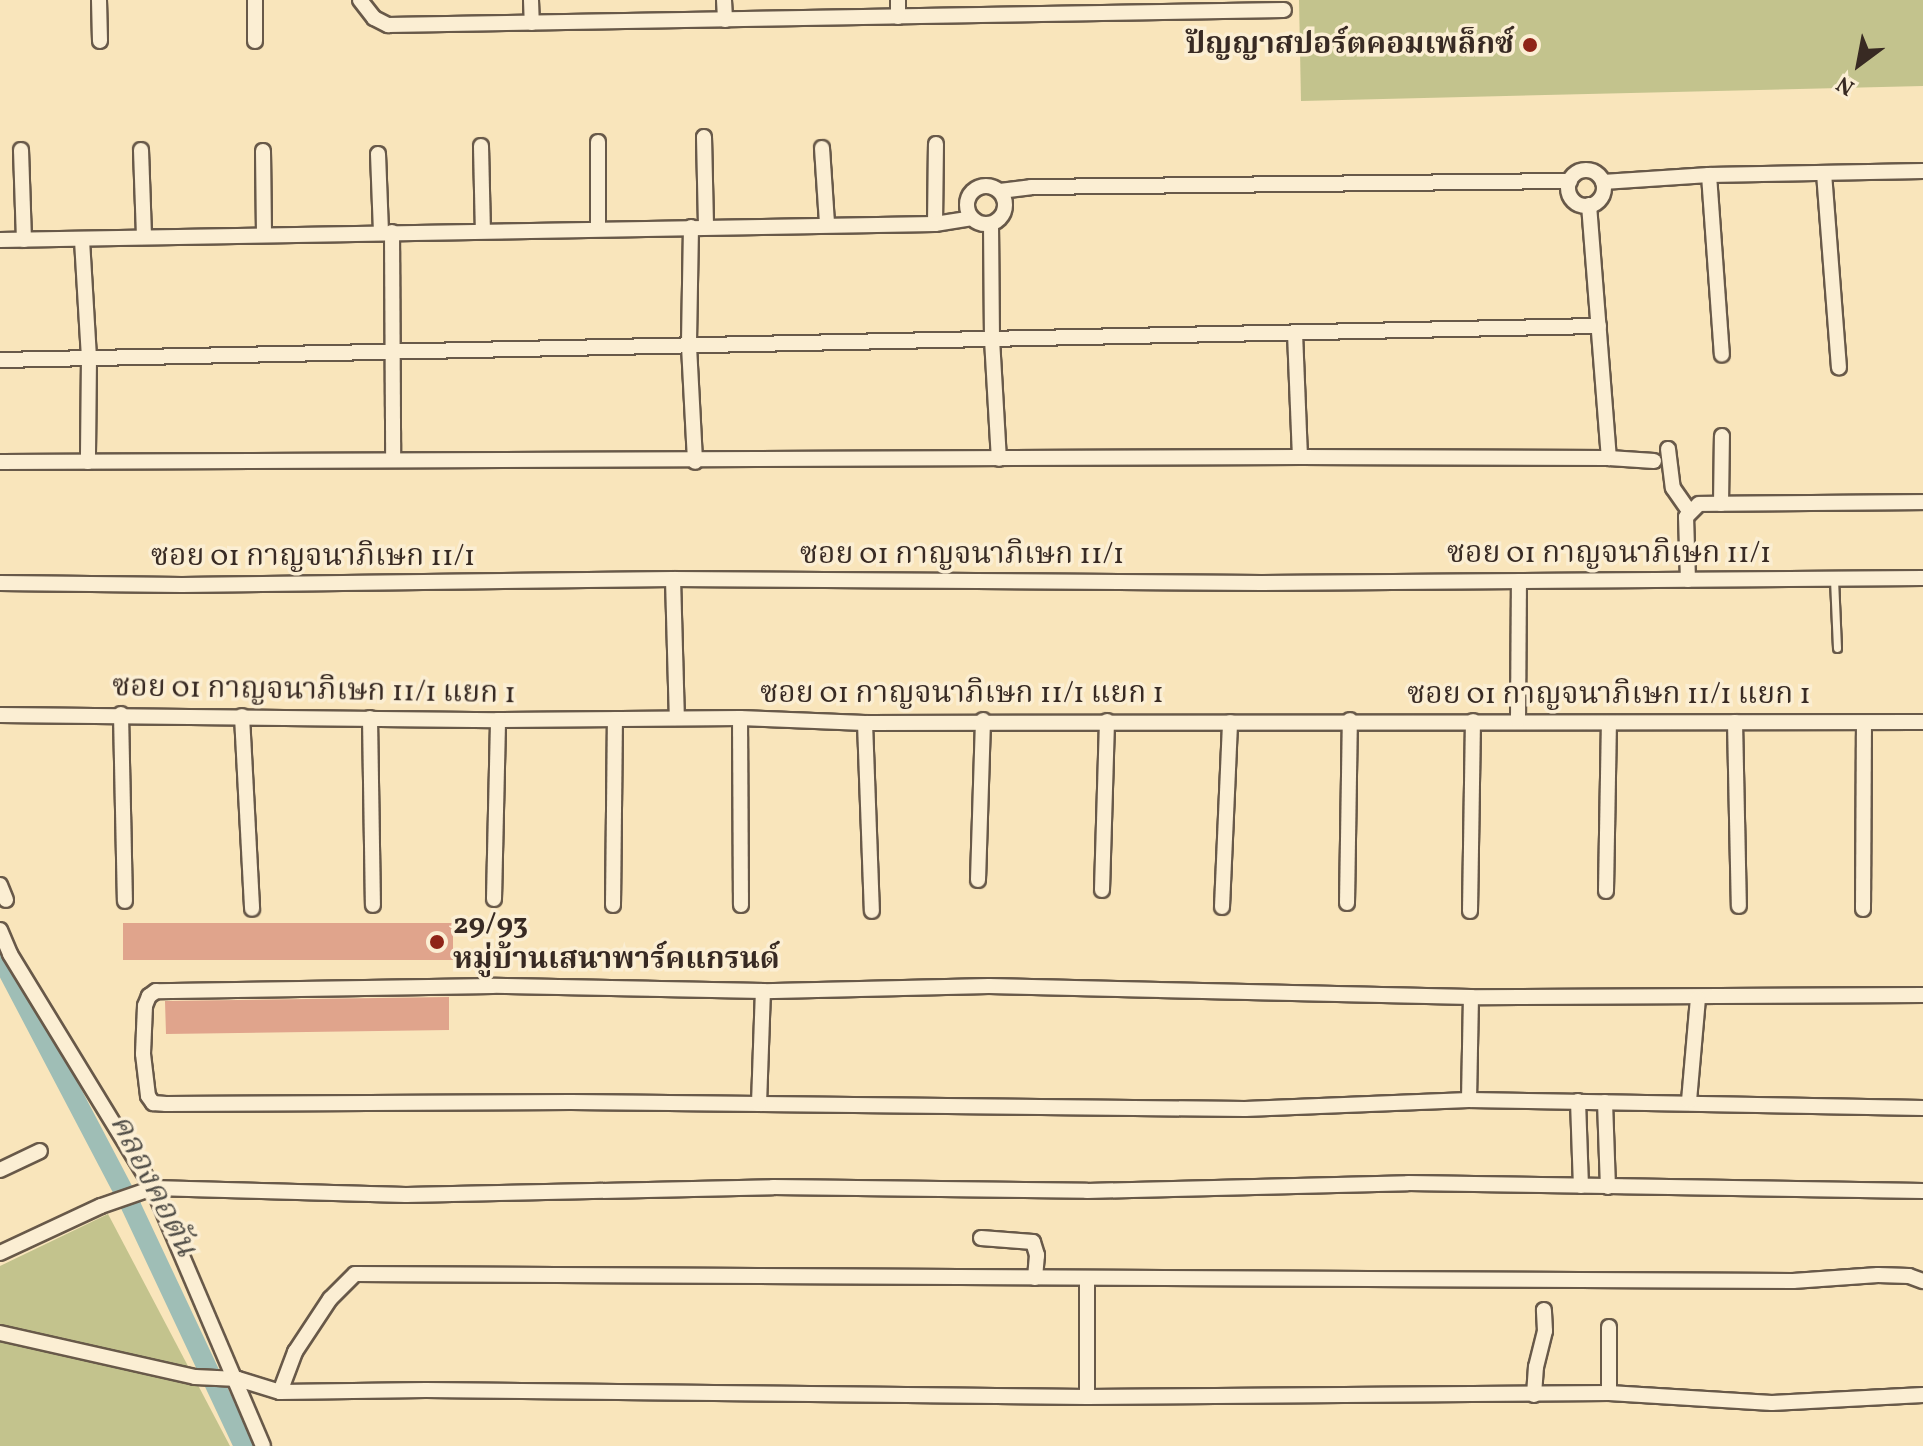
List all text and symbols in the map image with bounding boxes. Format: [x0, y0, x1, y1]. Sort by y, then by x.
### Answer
north arrow [1819, 24, 1899, 104]
place label: ปัญญาสปอร์ตคอมเพล็กซ์ [1185, 27, 1514, 63]
marker: ปัญญาสปอร์ตคอมเพล็กซ์ [1521, 36, 1539, 54]
text: N [1831, 67, 1861, 102]
street label: ซอย 01 กาญจนาภิเษก 11/1 [1447, 536, 1771, 572]
street label: ซอย 01 กาญจนาภิเษก 11/1 [800, 537, 1124, 573]
street label: ซอย 01 กาญจนาภิเษก 11/1 [151, 539, 475, 575]
street label: ซอย 01 กาญจนาภิเษก 11/1 แยก 1 [112, 669, 516, 713]
street label: ซอย 01 กาญจนาภิเษก 11/1 แยก 1 [760, 676, 1164, 712]
street label: ซอย 01 กาญจนาภิเษก 11/1 แยก 1 [1407, 677, 1811, 713]
place label: 29/93 หมู่บ้านเสนาพาร์คแกรนด์ [453, 907, 780, 978]
marker: 29/93 หมู่บ้านเสนาพาร์คแกรนด์ [428, 933, 446, 951]
water label: คลองคอตัน [100, 1108, 204, 1264]

